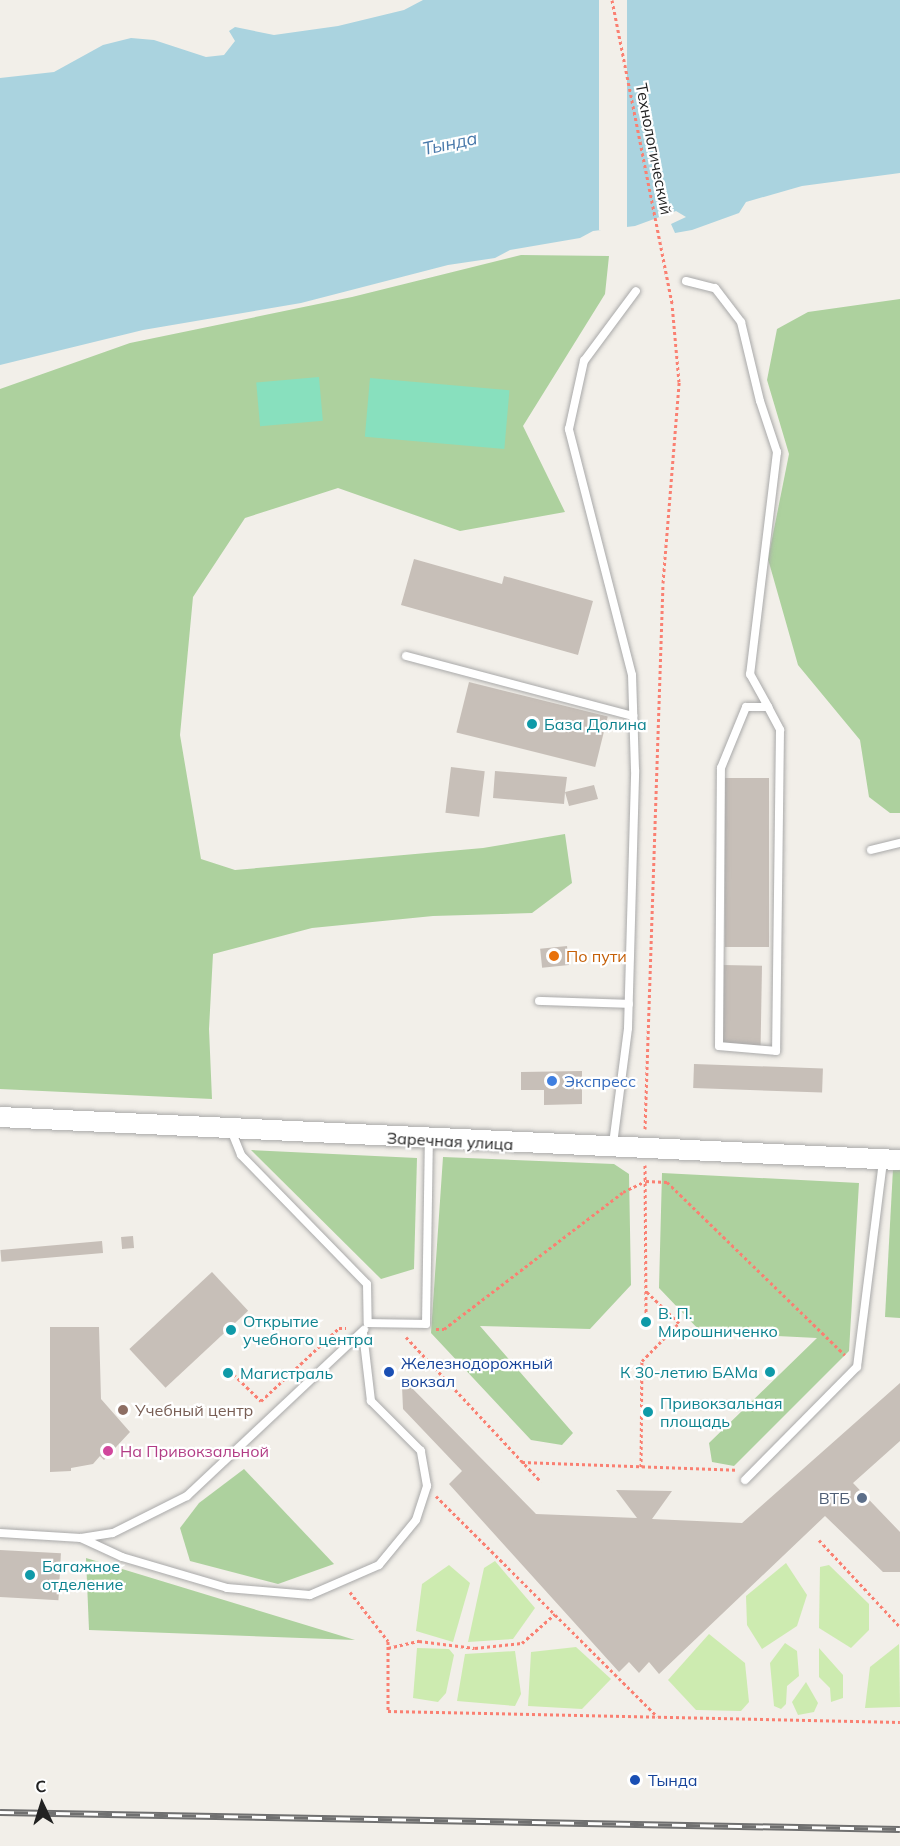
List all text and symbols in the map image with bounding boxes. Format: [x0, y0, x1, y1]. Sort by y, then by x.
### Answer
street label: Технологический [632, 82, 676, 216]
water label: Тында [421, 128, 479, 160]
place label: База Долина [544, 714, 647, 734]
marker: База Долина [525, 717, 539, 731]
place label: По пути [566, 946, 627, 966]
marker: По пути [547, 949, 561, 963]
place label: Экспресс [564, 1071, 636, 1091]
marker: Экспресс [545, 1074, 559, 1088]
street label: Заречная улица [386, 1128, 514, 1154]
place label: В. П. Мирошниченко [658, 1303, 778, 1341]
place label: Открытие учебного центра [243, 1311, 373, 1349]
marker: В. П. Мирошниченко [639, 1315, 653, 1329]
marker: Открытие учебного центра [224, 1323, 238, 1337]
place label: Железнодорожный вокзал [401, 1353, 553, 1391]
place label: К 30-летию БАМа [620, 1362, 758, 1382]
place label: Магистраль [240, 1363, 333, 1383]
marker: Железнодорожный вокзал [382, 1365, 396, 1379]
marker: К 30-летию БАМа [763, 1365, 777, 1379]
marker: Магистраль [221, 1366, 235, 1380]
place label: Привокзальная площадь [660, 1393, 783, 1431]
place label: Учебный центр [135, 1400, 253, 1420]
marker: Учебный центр [116, 1403, 130, 1417]
marker: Привокзальная площадь [641, 1405, 655, 1419]
place label: На Привокзальной [120, 1441, 269, 1461]
marker: На Привокзальной [101, 1444, 115, 1458]
place label: ВТБ [819, 1488, 850, 1508]
marker: ВТБ [855, 1491, 869, 1505]
place label: Багажное отделение [42, 1556, 123, 1594]
marker: Багажное отделение [23, 1568, 37, 1582]
place label: Тында [648, 1770, 697, 1790]
marker: Тында [626, 1771, 644, 1789]
north arrow [12, 1774, 72, 1834]
text: С [35, 1776, 47, 1796]

